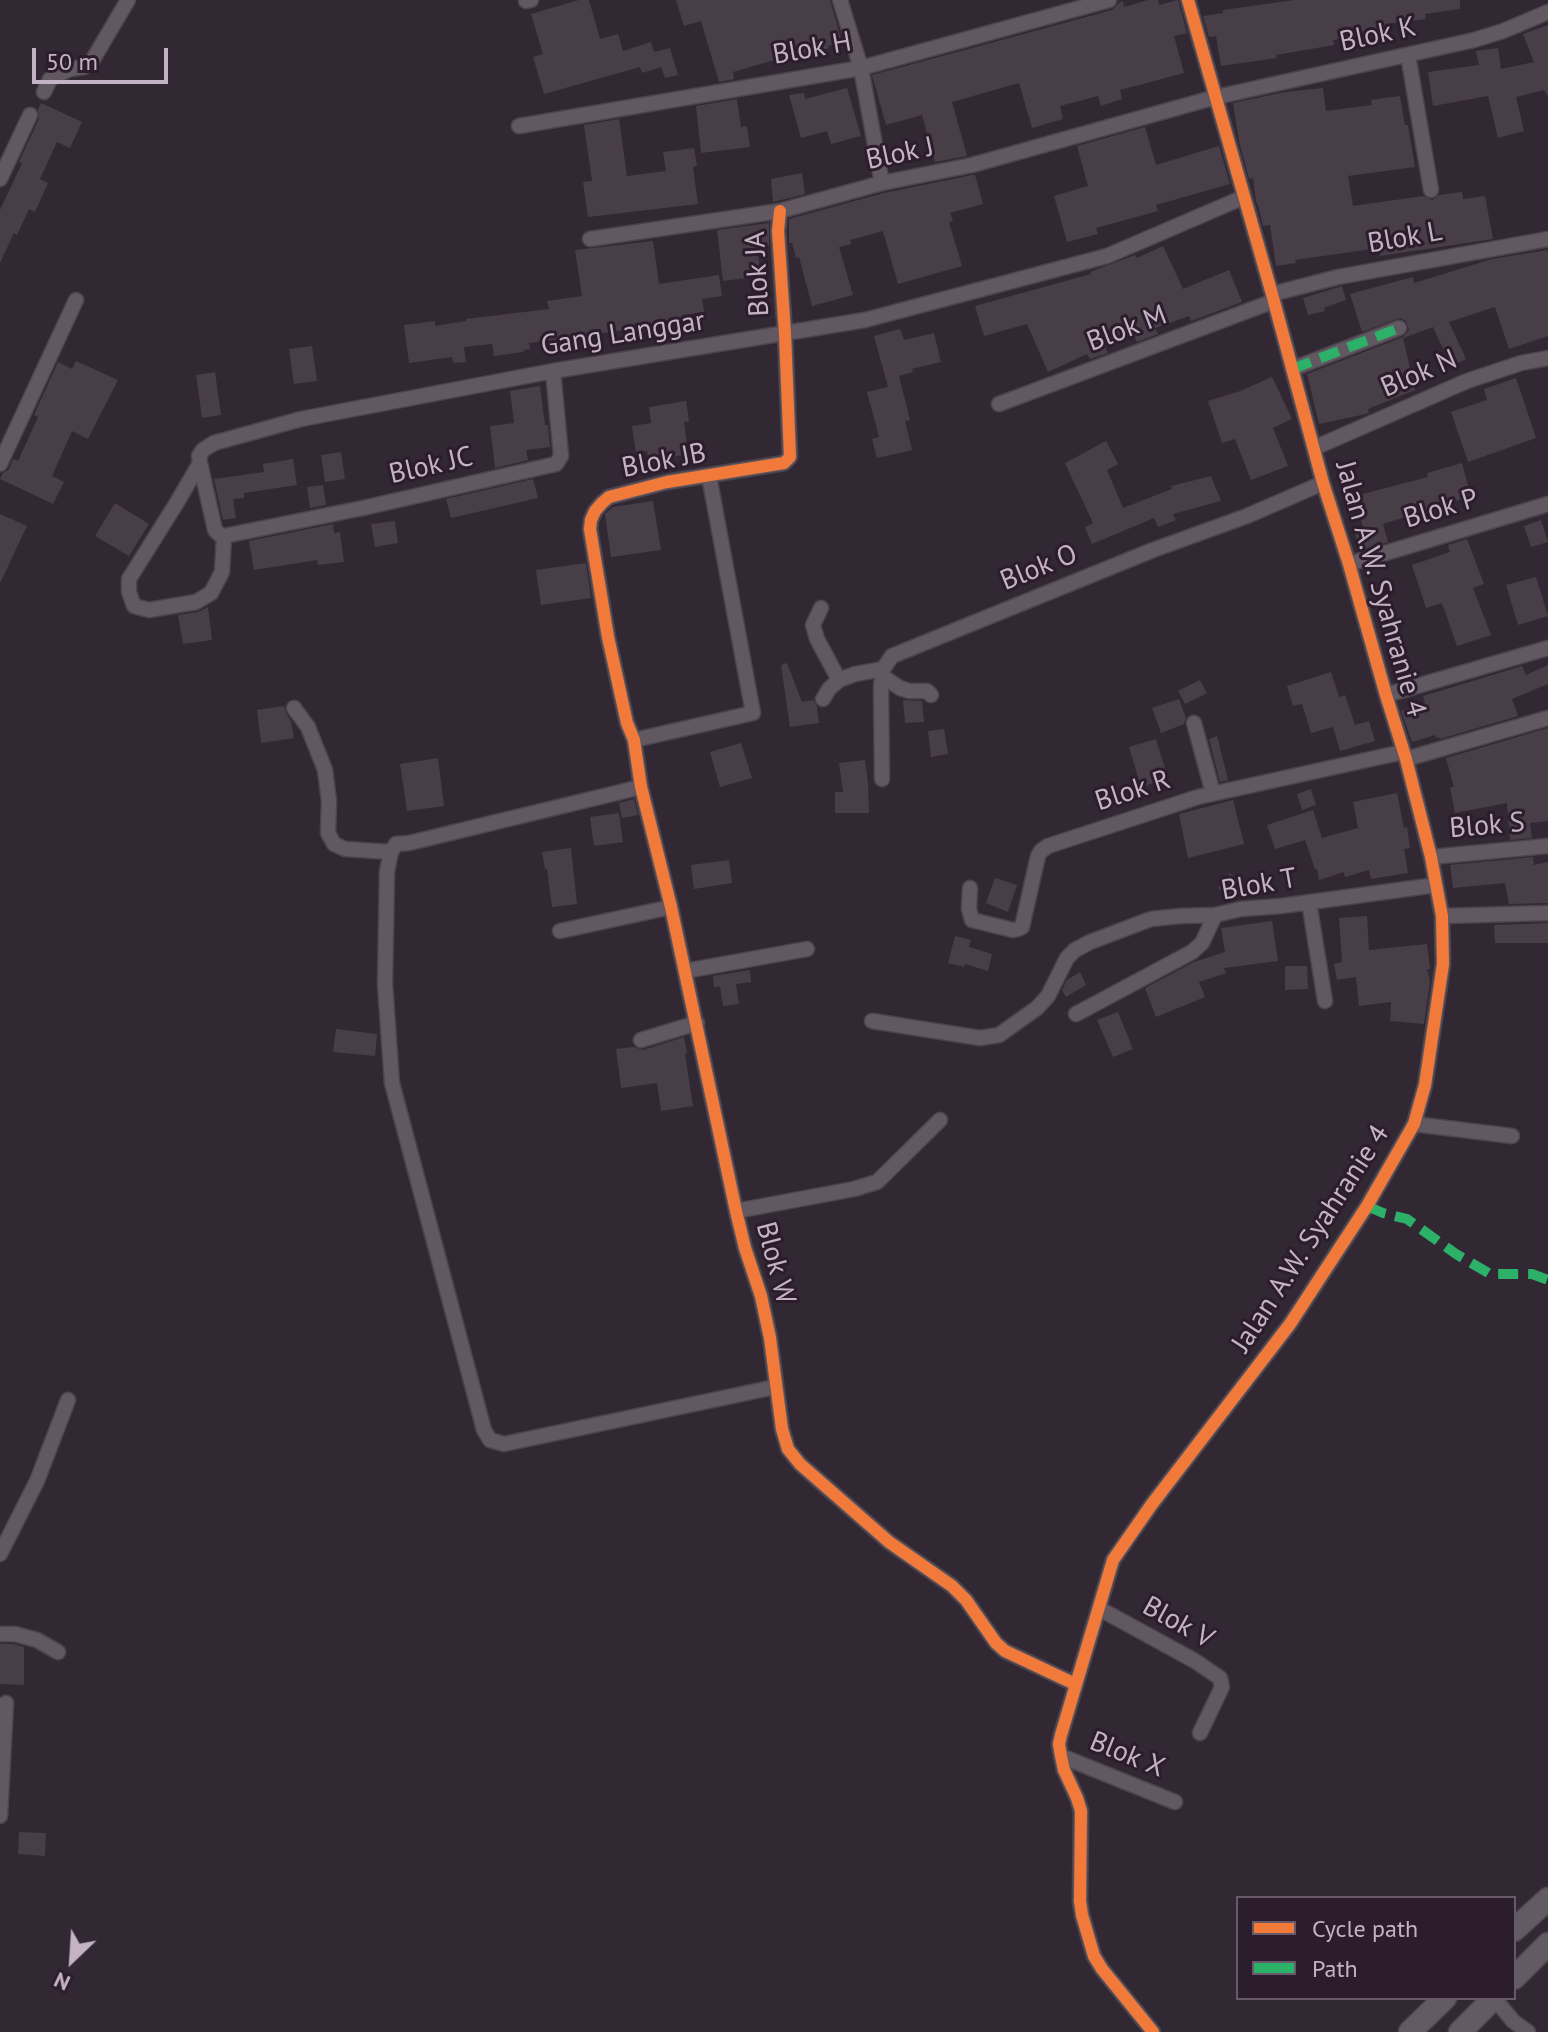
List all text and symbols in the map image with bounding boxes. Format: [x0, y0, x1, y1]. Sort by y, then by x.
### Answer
street label: Blok K [1337, 11, 1419, 59]
street label: Blok H [770, 26, 854, 72]
scale bar [36, 32, 172, 82]
text: 50 m [46, 46, 98, 77]
street label: Blok J [863, 130, 937, 178]
street label: Blok L [1365, 215, 1445, 261]
street label: Blok JA [739, 231, 777, 317]
street label: Blok M [1082, 299, 1172, 359]
street label: Gang Langgar [539, 304, 707, 364]
street label: Blok N [1376, 343, 1462, 405]
street label: Blok JB [619, 436, 709, 486]
street label: Blok JC [386, 440, 476, 492]
street label: Jalan A.W. Syahranie 4 [1327, 457, 1433, 721]
street label: Blok P [1400, 482, 1482, 536]
street label: Blok O [996, 538, 1082, 598]
street label: Blok R [1091, 763, 1175, 819]
street label: Blok S [1448, 806, 1526, 846]
street label: Blok T [1219, 862, 1299, 908]
street label: Jalan A.W. Syahranie 4 [1225, 1119, 1397, 1359]
street label: Blok W [748, 1218, 802, 1308]
street label: Blok V [1136, 1590, 1220, 1656]
street label: Blok X [1085, 1725, 1169, 1785]
legend [1236, 1896, 1516, 2000]
text: Cycle path [1312, 1913, 1418, 1944]
north arrow [32, 1920, 112, 2000]
text: Path [1312, 1953, 1358, 1984]
text: N [49, 1966, 74, 1997]

